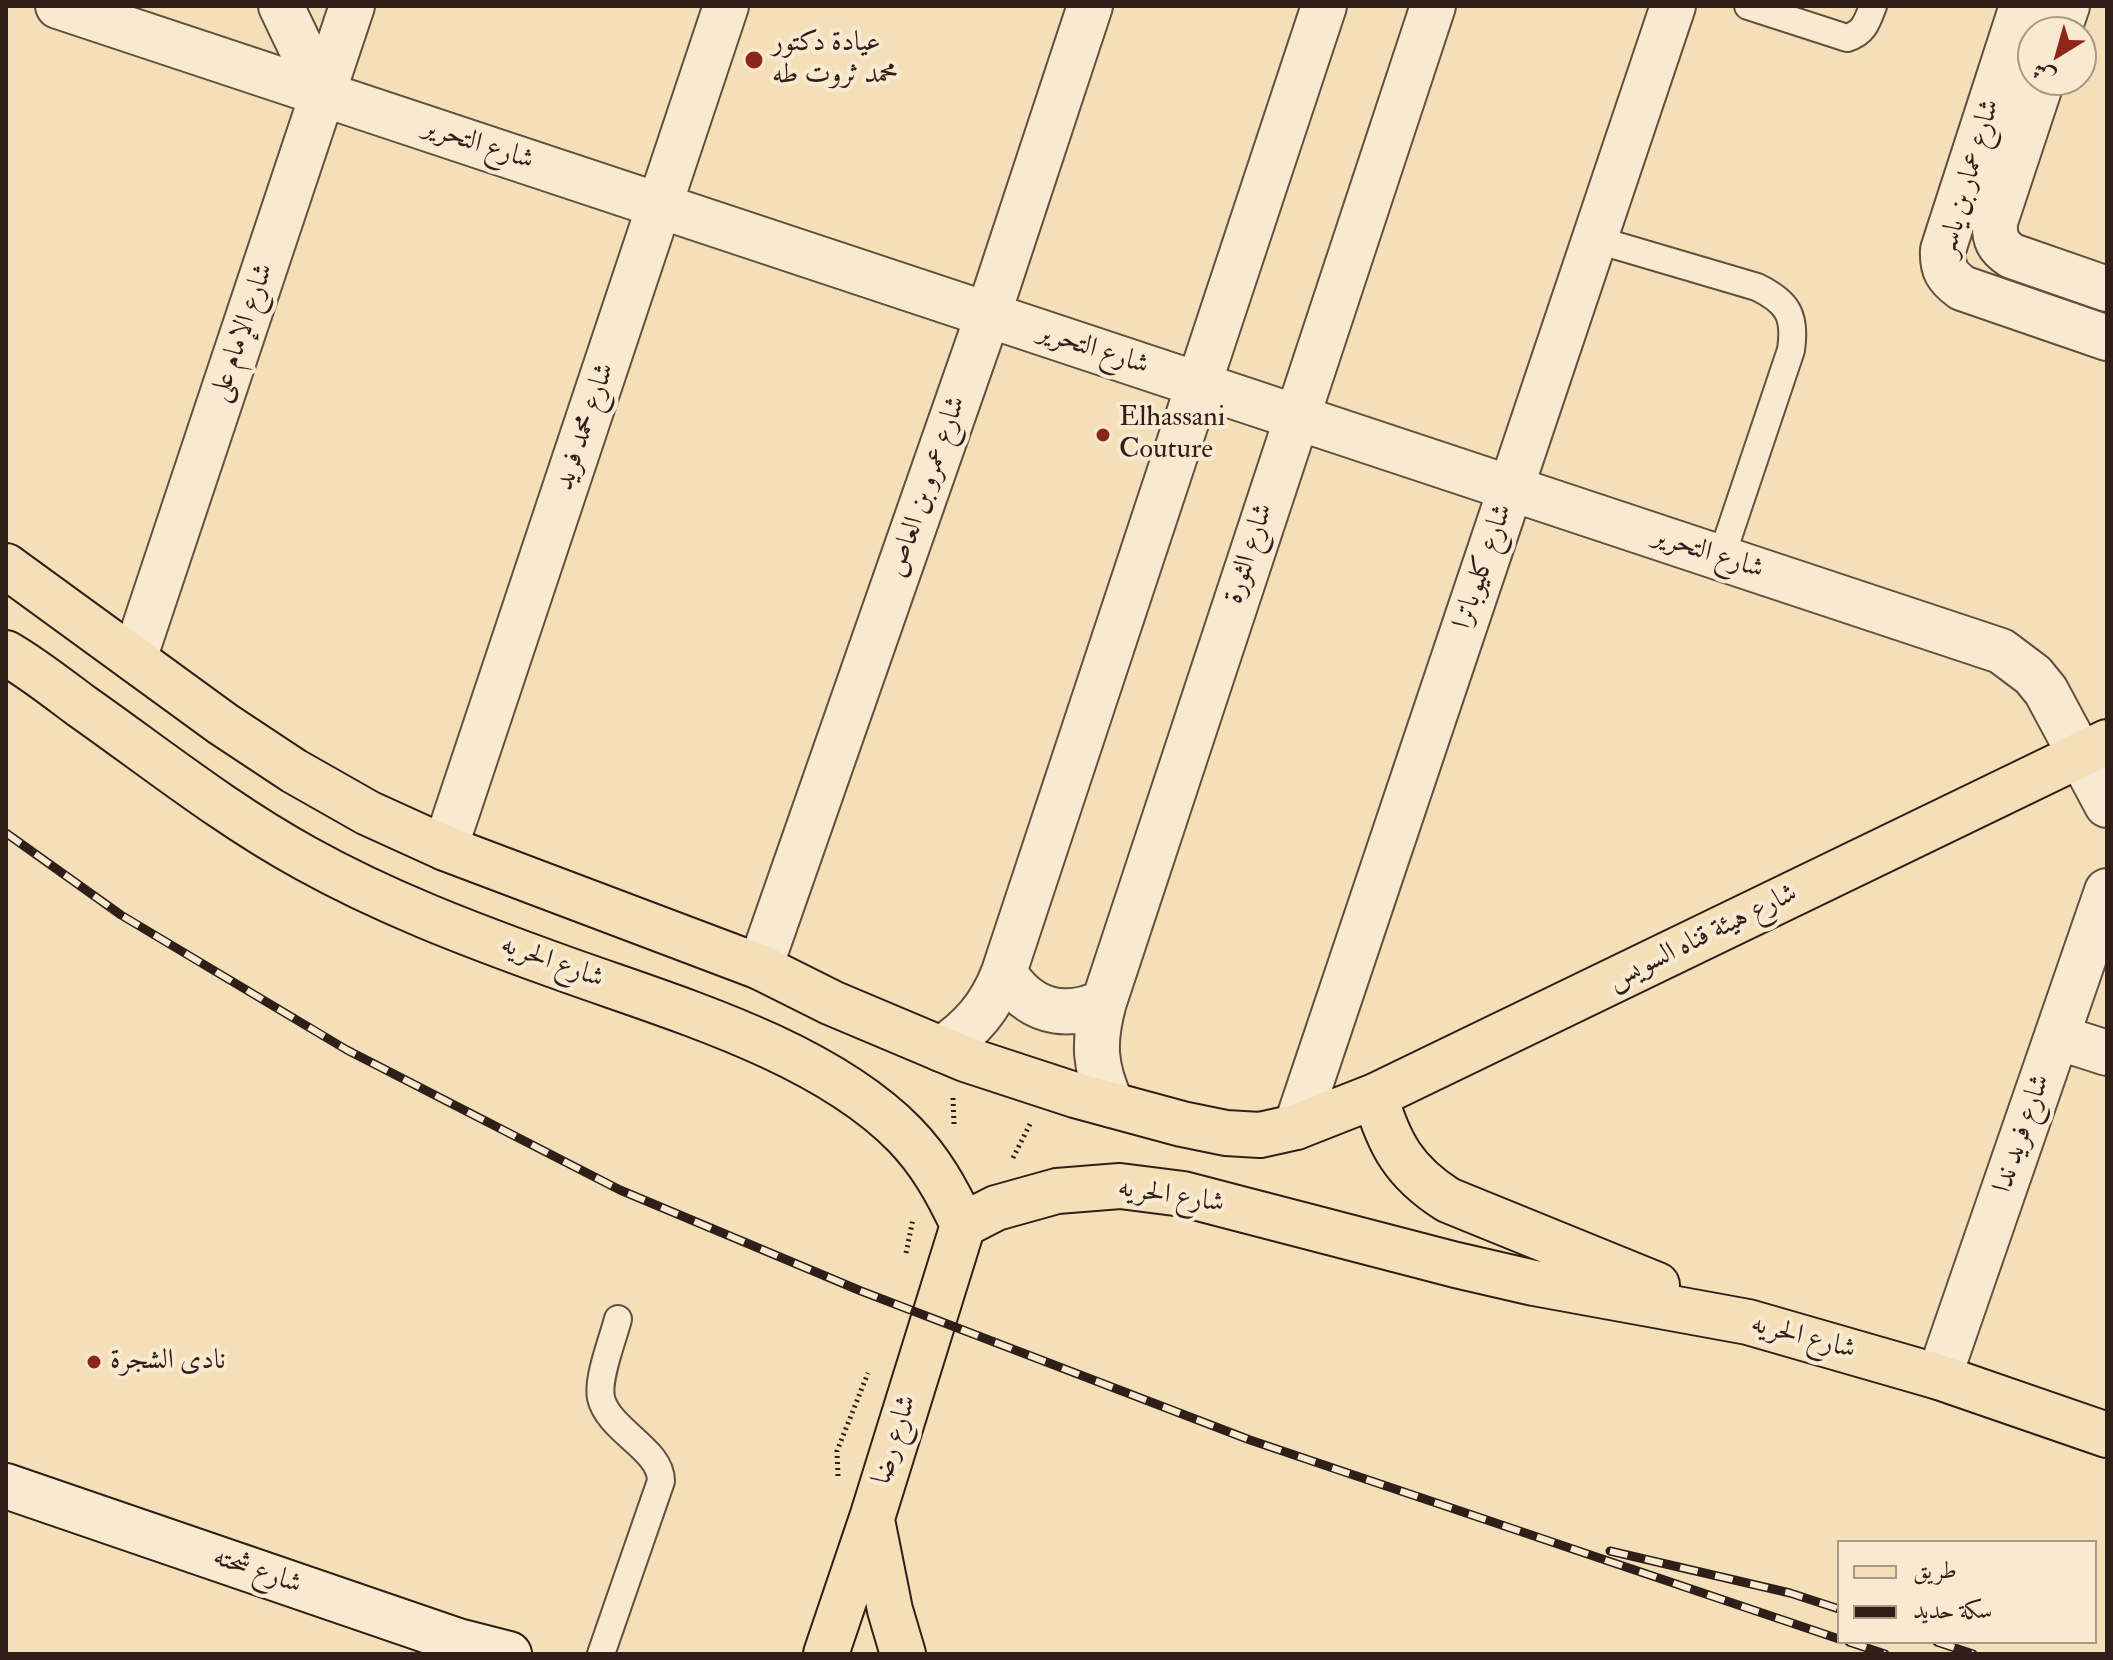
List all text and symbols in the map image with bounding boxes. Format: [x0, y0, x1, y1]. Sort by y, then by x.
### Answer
north arrow [2017, 16, 2097, 96]
place label: عيادة دكتور محمد ثروت طه [772, 27, 898, 93]
marker: عيادة دكتور محمد ثروت طه [743, 49, 765, 71]
text: ش [2027, 56, 2061, 91]
street label: شارع عمار بن ياسر [1932, 96, 2008, 260]
street label: شارع التحرير [418, 111, 538, 179]
street label: شارع الإمام على [204, 259, 282, 407]
street label: شارع التحرير [1033, 316, 1153, 384]
street label: شارع محمد فريد [549, 359, 623, 495]
street label: شارع عمرو بن العاص [881, 392, 975, 582]
place label: Elhassani Couture [1119, 402, 1225, 468]
marker: Elhassani Couture [1094, 426, 1112, 444]
street label: شارع الثورة [1218, 500, 1282, 608]
street label: شارع كليوباترا [1447, 500, 1521, 634]
street label: شارع التحرير [1648, 520, 1768, 588]
street label: شارع هيئة قناه السويس [1603, 878, 1803, 998]
street label: شارع الحريه [496, 929, 608, 997]
street label: شارع فريد ندا [1987, 1070, 2059, 1198]
street label: شارع الحريه [1115, 1172, 1227, 1222]
street label: شارع الحريه [1747, 1308, 1859, 1368]
place label: نادى الشجرة [110, 1345, 226, 1379]
marker: نادى الشجرة [85, 1353, 103, 1371]
street label: شارع رضا [867, 1391, 925, 1489]
legend [1837, 1540, 2097, 1644]
street label: شارع شحته [208, 1541, 306, 1603]
text: طريق [1913, 1555, 1957, 1586]
text: سكة حديد [1913, 1595, 1992, 1626]

